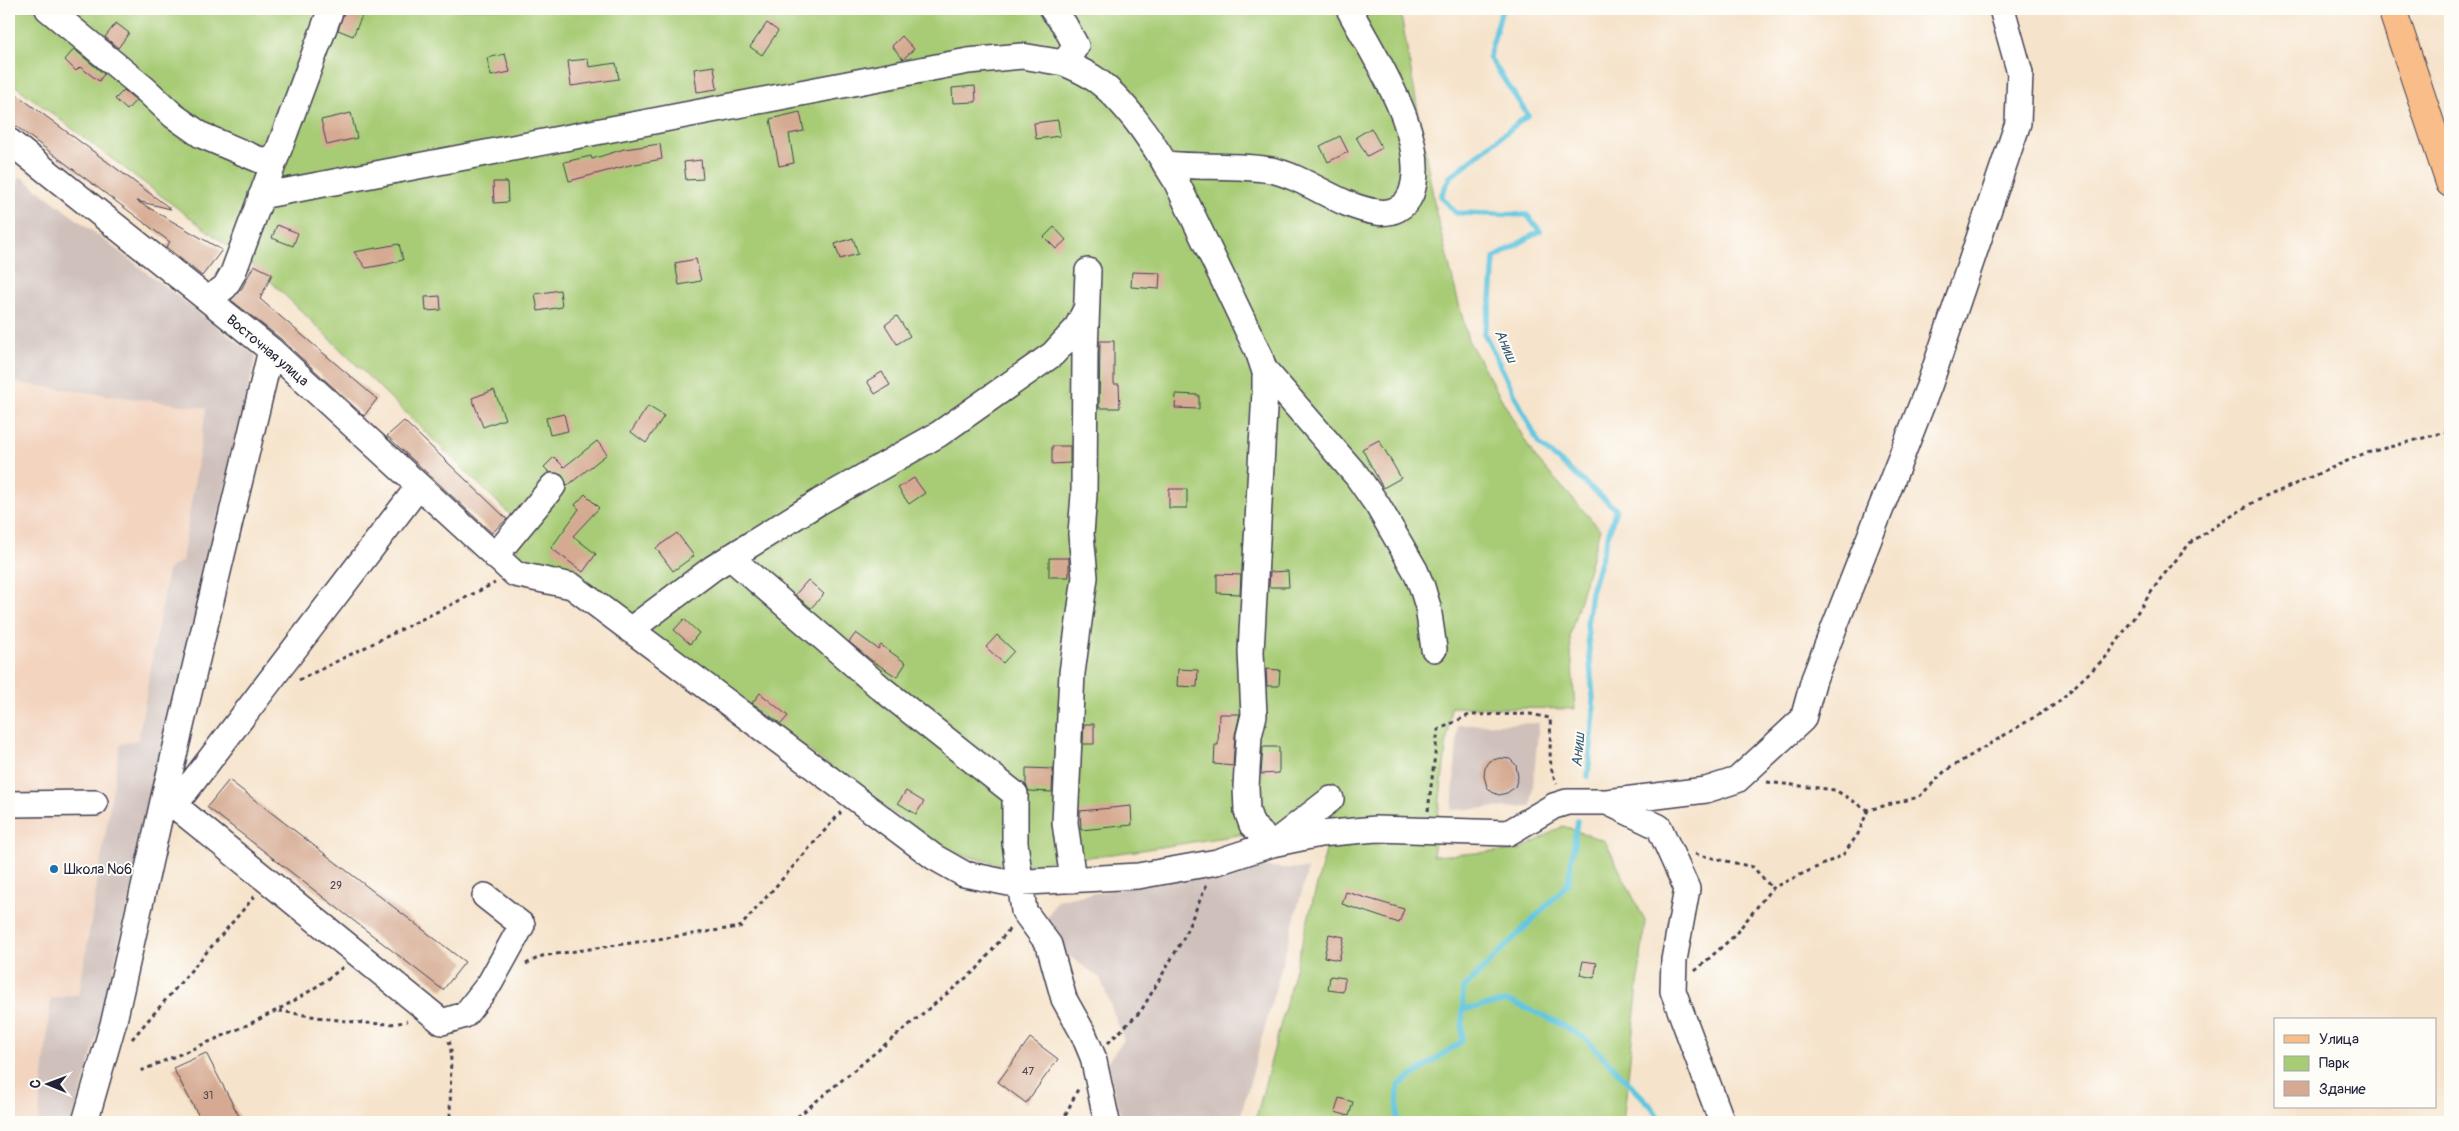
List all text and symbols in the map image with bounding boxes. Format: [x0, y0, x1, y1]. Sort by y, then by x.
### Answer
street label: Восточная улица [223, 311, 312, 390]
water label: Аниш [1490, 327, 1522, 367]
water label: Аниш [1568, 731, 1590, 768]
place label: Школа №6 [64, 861, 132, 878]
marker: Школа №6 [48, 863, 60, 875]
house number: 29 [330, 879, 342, 892]
legend [2274, 1018, 2436, 1108]
text: Улица [2319, 1030, 2359, 1049]
text: Парк [2319, 1054, 2350, 1073]
north arrow [22, 1058, 72, 1108]
house number: 47 [1022, 1065, 1034, 1078]
text: С [27, 1079, 44, 1088]
text: Здание [2319, 1080, 2366, 1099]
house number: 31 [203, 1089, 213, 1102]

